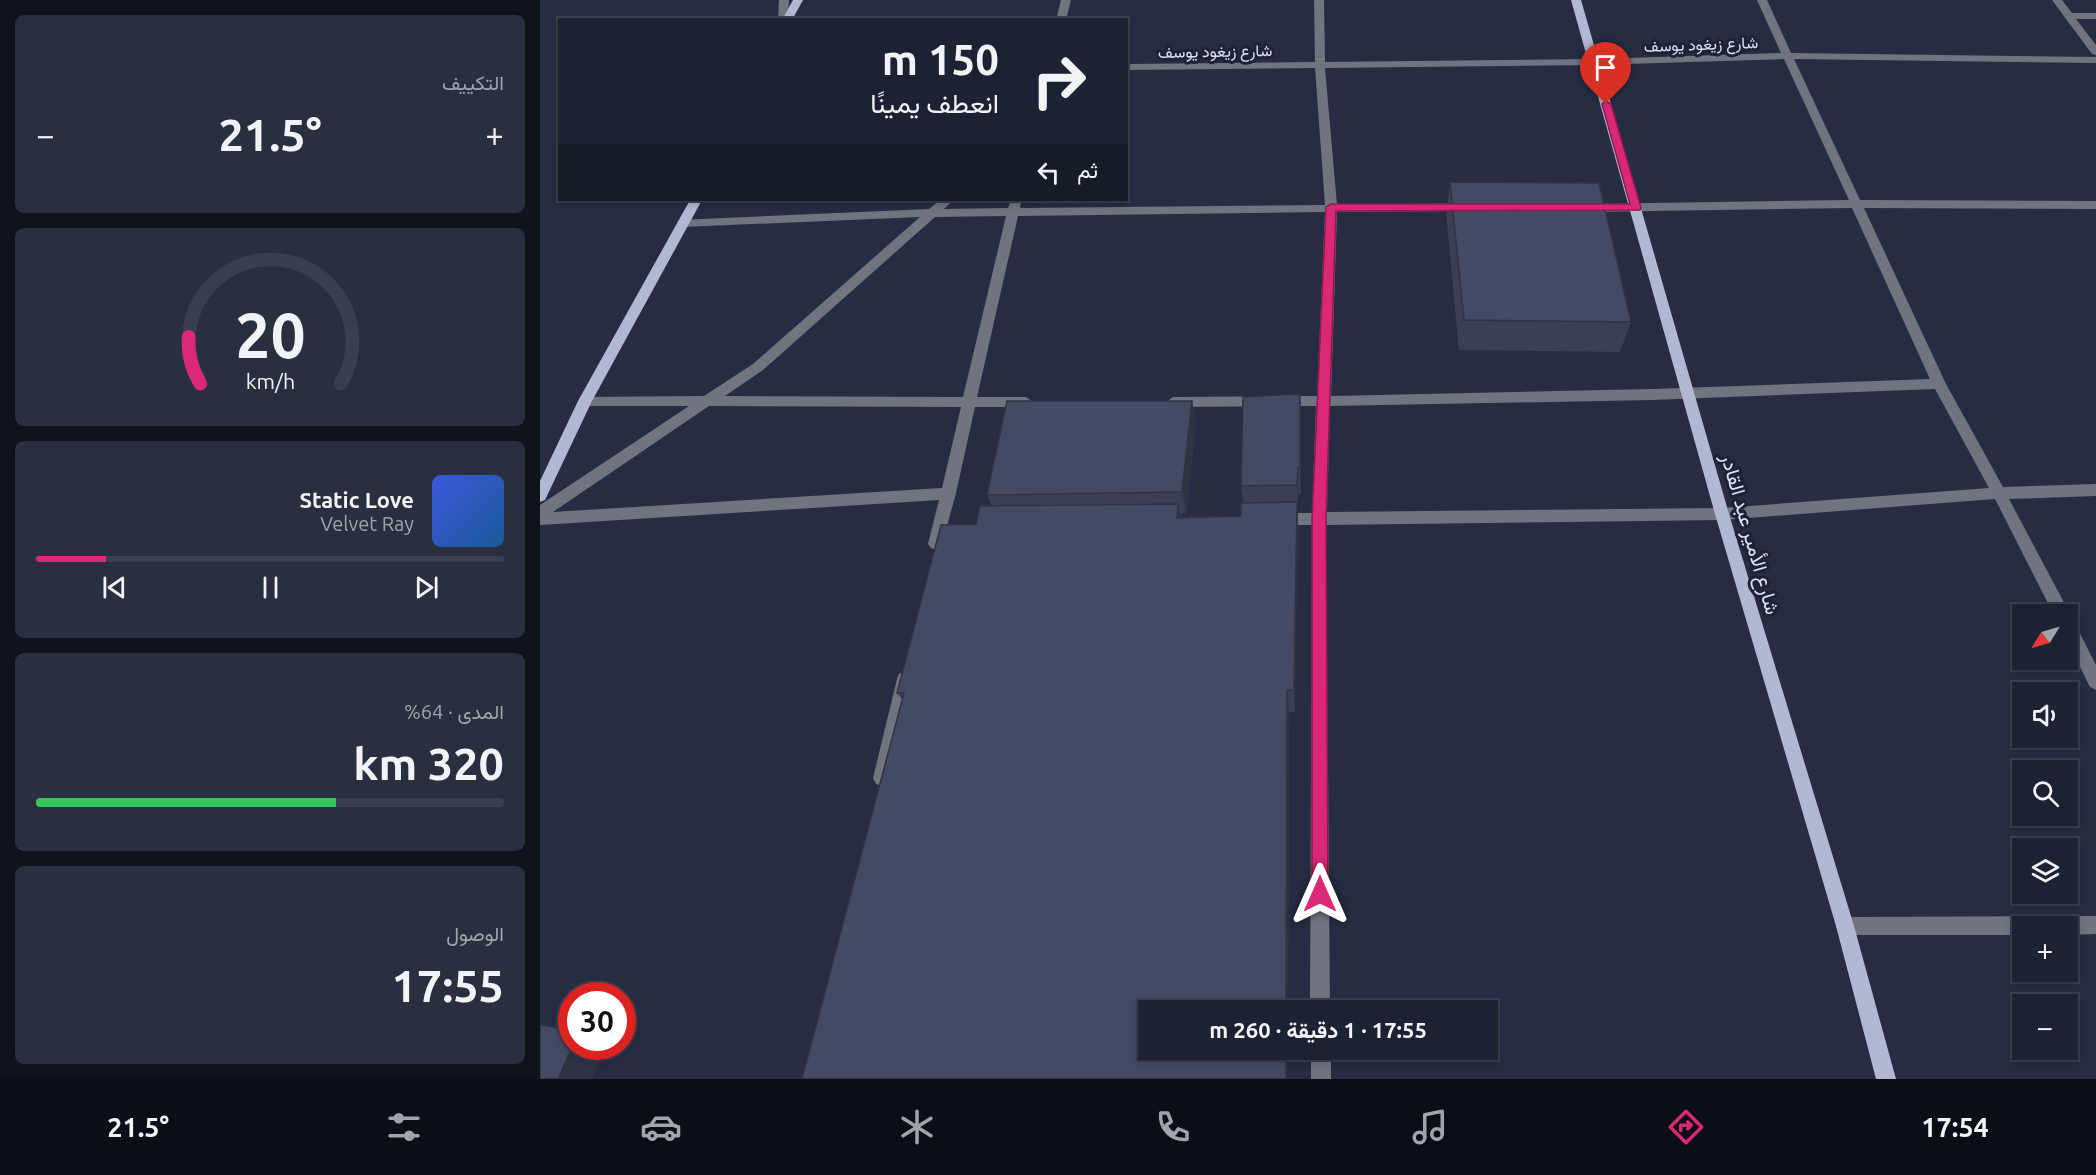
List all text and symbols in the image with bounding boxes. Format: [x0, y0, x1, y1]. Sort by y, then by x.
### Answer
street label: شارع زيغود يوسف [1644, 33, 1759, 58]
text: 150 m [882, 36, 999, 83]
street label: شارع زيغود يوسف [1158, 41, 1272, 64]
icon: right [1020, 42, 1098, 120]
pin [1580, 42, 1631, 104]
icon: arrive [1589, 51, 1622, 84]
text: التكييف [442, 71, 504, 94]
text: انعطف يمينًا [870, 88, 999, 118]
text: 21.5° [218, 109, 322, 160]
text: − [36, 116, 55, 153]
text: + [485, 116, 504, 153]
icon: left [1032, 156, 1065, 189]
text: ثم [1077, 157, 1098, 182]
text: 20 [235, 300, 305, 370]
text: km/h [245, 369, 295, 393]
street label: شارع الأمير عبد القادر [1714, 450, 1785, 618]
text: Static Love [300, 487, 414, 512]
text: Velvet Ray [320, 512, 414, 535]
icon: previous [98, 571, 131, 604]
icon: pause [254, 571, 287, 604]
icon: next [410, 571, 443, 604]
north arrow [2012, 604, 2078, 670]
map controls [2012, 604, 2078, 1060]
button: sound [2012, 682, 2078, 748]
text: المدى · 64% [404, 700, 504, 723]
text: 320 km [353, 738, 504, 789]
button: search [2012, 760, 2078, 826]
button: layers [2012, 838, 2078, 904]
position arrow [1288, 862, 1352, 926]
button: + [2012, 916, 2078, 982]
text: الوصول [446, 922, 504, 945]
text: 17:55 [391, 960, 504, 1011]
speed limit sign: 30 [558, 982, 636, 1060]
button: − [2012, 994, 2078, 1060]
text: 17:55 · 1 دقيقة · 260 m [1209, 1017, 1427, 1042]
icon: filters [383, 1106, 425, 1148]
icon: car [640, 1106, 682, 1148]
icon: climate [896, 1106, 938, 1148]
icon: phone [1152, 1106, 1194, 1148]
icon: music [1409, 1106, 1451, 1148]
icon: directions [1665, 1106, 1707, 1148]
text: 21.5° [107, 1112, 169, 1142]
text: 17:54 [1921, 1112, 1989, 1142]

